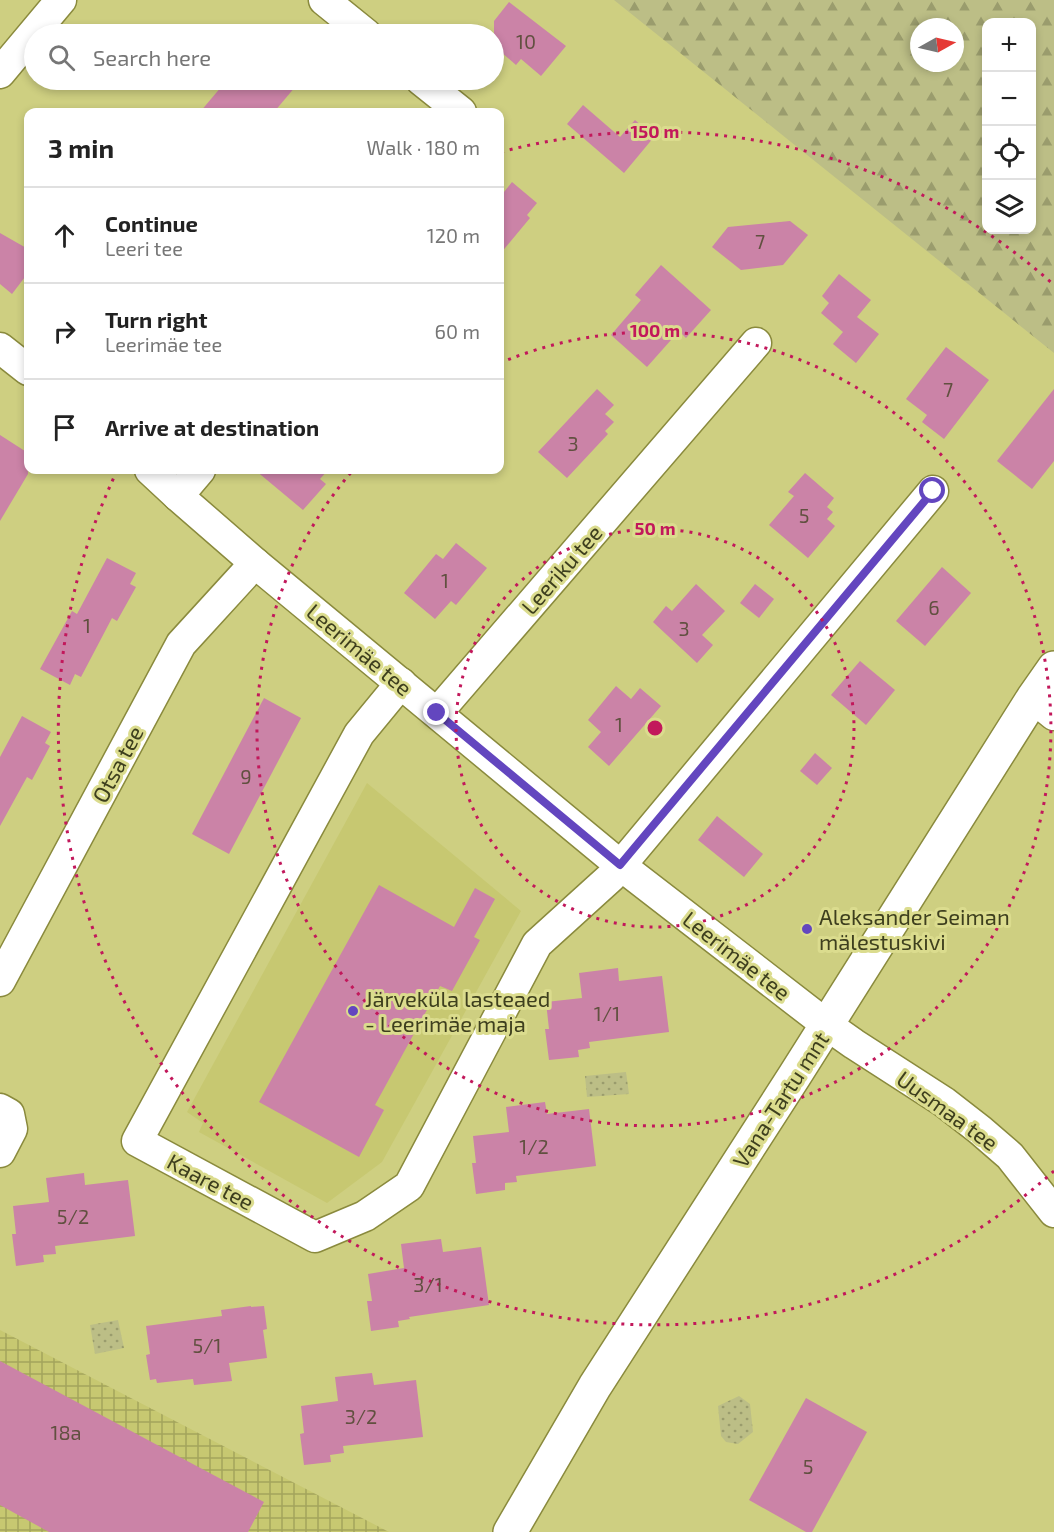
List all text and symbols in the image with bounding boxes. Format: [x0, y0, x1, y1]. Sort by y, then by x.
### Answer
north arrow [910, 18, 964, 72]
map controls [982, 18, 1036, 234]
button: + [982, 18, 1036, 72]
search box [24, 24, 504, 90]
house number: 10 [516, 29, 536, 53]
icon: search [45, 41, 78, 74]
text: Search here [93, 44, 211, 70]
button: − [982, 72, 1036, 126]
text: 150 m [631, 120, 679, 142]
button: locate [982, 126, 1036, 180]
text: 3 min [48, 132, 114, 163]
text: Walk · 180 m [367, 135, 480, 159]
button: layers [982, 180, 1036, 234]
text: Continue [105, 210, 198, 236]
icon: ahead [48, 219, 81, 252]
text: 120 m [427, 223, 480, 247]
house number: 7 [755, 229, 765, 253]
text: Leeri tee [105, 236, 183, 260]
text: Turn right [105, 306, 207, 332]
icon: right [48, 315, 81, 348]
text: 60 m [435, 319, 480, 343]
text: 100 m [630, 319, 680, 341]
text: Leerimäe tee [105, 332, 222, 356]
house number: 7 [943, 377, 953, 401]
icon: arrive [48, 411, 81, 444]
text: Arrive at destination [105, 414, 319, 440]
house number: 3 [567, 431, 579, 455]
route start [919, 477, 945, 503]
house number: 5 [799, 503, 809, 527]
text: 50 m [634, 517, 676, 539]
street label: Leeriku tee [515, 519, 607, 619]
house number: 1 [441, 568, 449, 592]
house number: 6 [928, 595, 940, 619]
street label: Leerimäe tee [302, 598, 418, 700]
house number: 1 [83, 613, 91, 637]
house number: 3 [678, 616, 690, 640]
route end [423, 699, 449, 725]
house number: 1 [615, 712, 623, 736]
centre of rings [645, 718, 665, 738]
street label: Otsa tee [86, 721, 148, 807]
house number: 9 [240, 764, 252, 788]
place label: Aleksander Seiman mälestuskivi [819, 903, 1010, 954]
street label: Leerimäe tee [678, 905, 796, 1005]
marker: Aleksander Seiman mälestuskivi [800, 922, 814, 936]
place label: Järveküla lasteaed - Leerimäe maja [365, 985, 550, 1037]
house number: 1/1 [594, 1001, 620, 1025]
marker: Järveküla lasteaed - Leerimäe maja [346, 1004, 360, 1018]
street label: Vana-Tartu mnt [727, 1026, 833, 1172]
street label: Uusmaa tee [892, 1065, 1004, 1155]
house number: 1/2 [519, 1134, 549, 1158]
street label: Kaare tee [163, 1147, 259, 1215]
house number: 5/2 [57, 1204, 89, 1228]
house number: 3/1 [413, 1272, 443, 1296]
house number: 5/1 [192, 1333, 222, 1357]
house number: 3/2 [345, 1404, 377, 1428]
house number: 18a [50, 1420, 82, 1444]
house number: 5 [803, 1454, 813, 1478]

